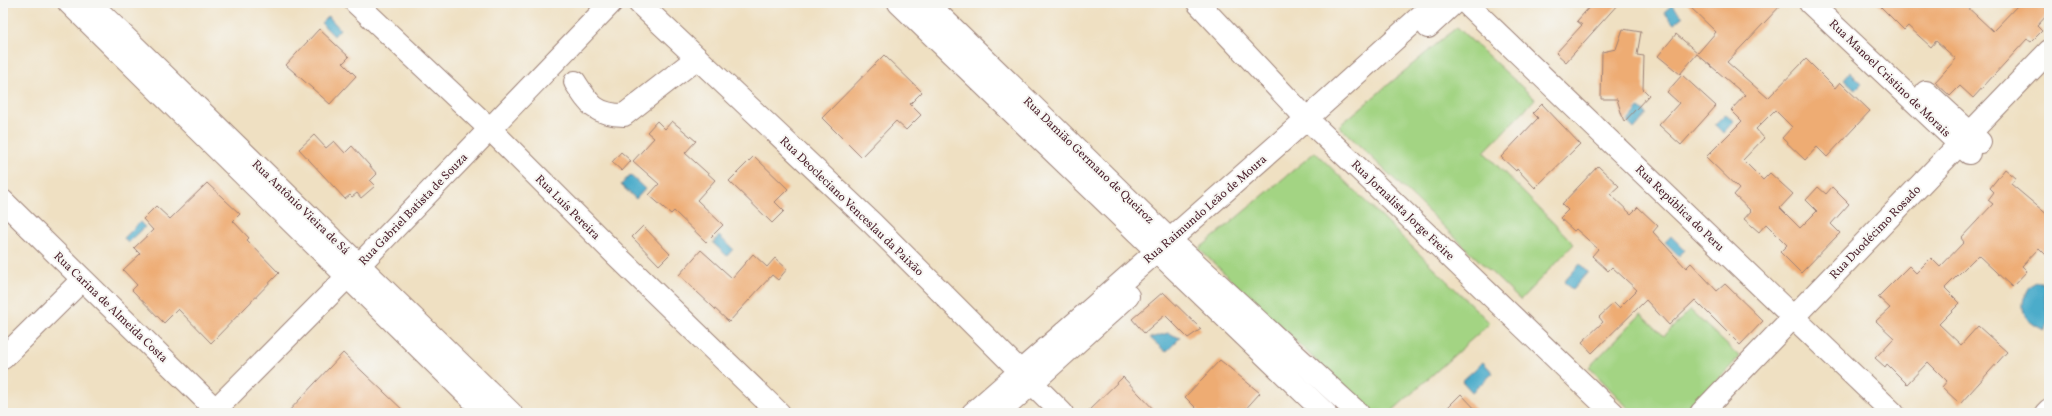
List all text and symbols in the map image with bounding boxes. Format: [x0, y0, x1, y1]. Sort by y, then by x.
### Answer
street label: Rua Manoel Cristino de Morais [1825, 16, 1954, 141]
street label: Rua Damião Germano de Queiroz [1019, 94, 1157, 228]
street label: Rua Deocleciano Venceslau da Paixão [776, 133, 927, 280]
street label: Rua Gabriel Batista de Souza [356, 150, 472, 269]
street label: Rua Raimundo Leão de Moura [1141, 152, 1271, 268]
street label: Rua Antônio Vieira de Sá [248, 157, 353, 259]
street label: Rua Jornalista Jorge Freire [1347, 157, 1458, 265]
street label: Rua República do Peru [1631, 162, 1727, 256]
street label: Rua Luís Pereira [531, 172, 603, 244]
street label: Rua Duodécimo Rosado [1827, 182, 1925, 283]
street label: Rua Carina de Almeida Costa [50, 249, 171, 367]

